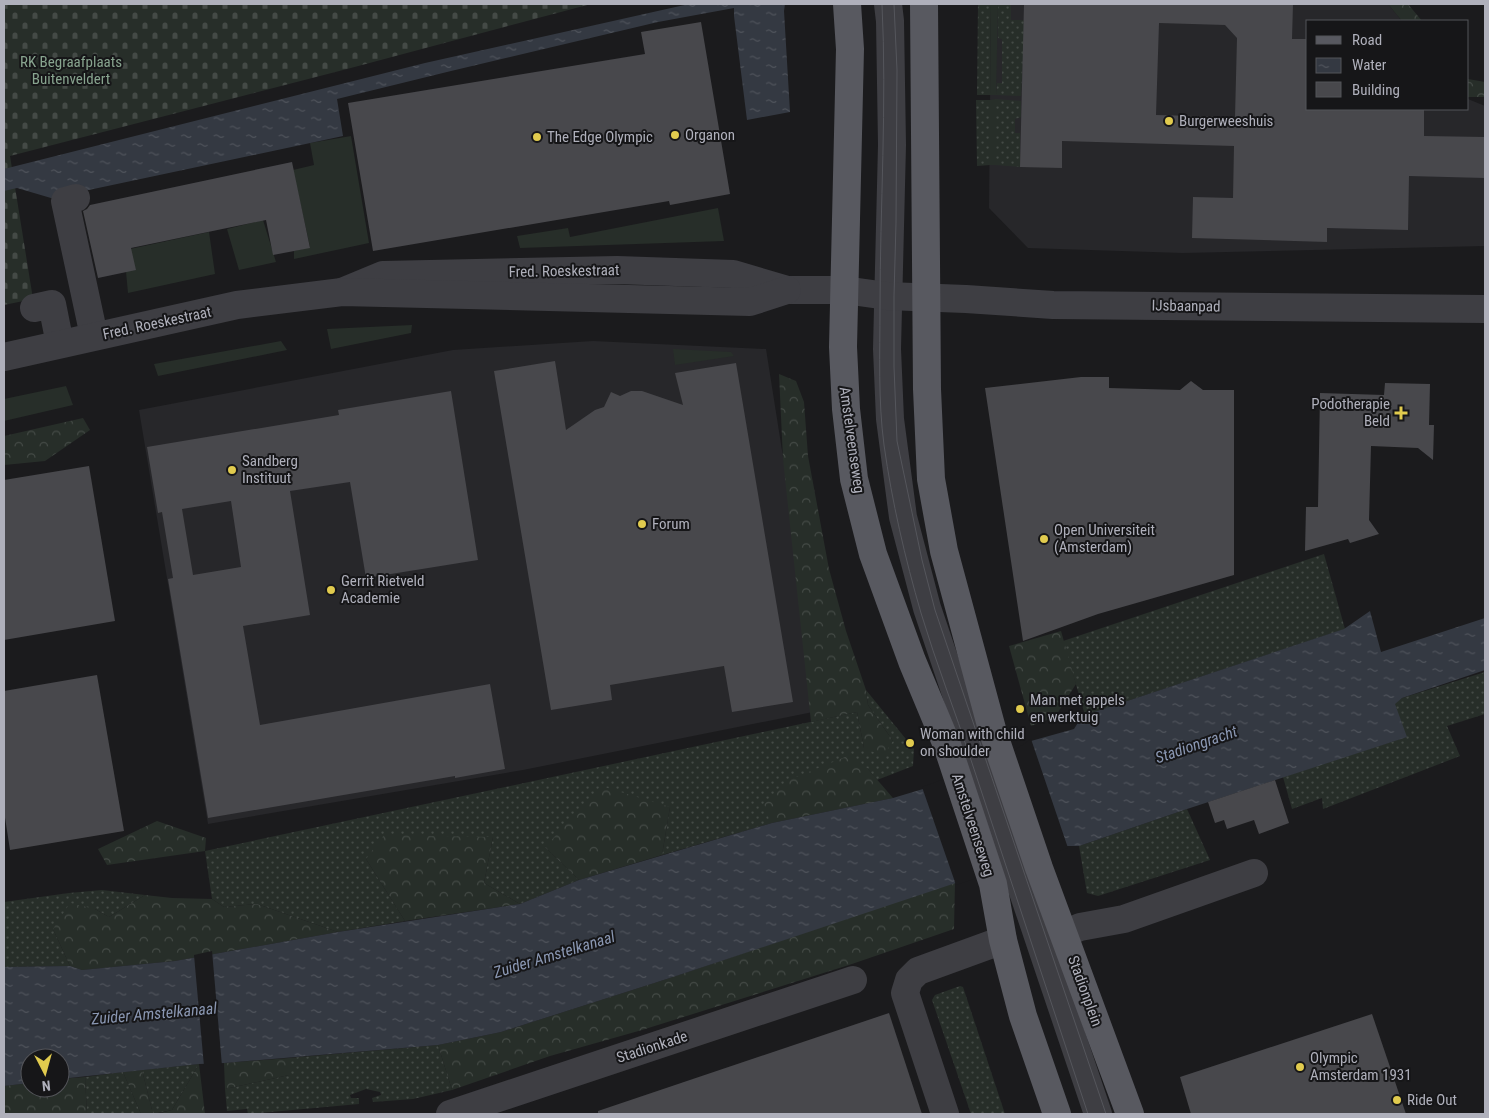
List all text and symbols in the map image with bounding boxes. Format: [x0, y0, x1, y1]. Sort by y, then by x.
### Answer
legend [1306, 20, 1469, 110]
text: Road [1352, 31, 1382, 49]
park label: RK Begraafplaats Buitenveldert [20, 53, 122, 88]
text: Water [1352, 56, 1387, 74]
text: Building [1352, 81, 1400, 99]
place label: Burgerweeshuis [1179, 112, 1274, 130]
marker: Burgerweeshuis [1163, 115, 1175, 127]
place label: Organon [685, 126, 735, 144]
place label: The Edge Olympic [547, 128, 653, 146]
marker: Organon [669, 129, 681, 141]
marker: The Edge Olympic [531, 131, 543, 143]
street label: Fred. Roeskestraat [508, 261, 620, 281]
street label: IJsbaanpad [1151, 296, 1221, 316]
street label: Fred. Roeskestraat [101, 303, 213, 343]
street label: Amstelveenseweg [836, 386, 868, 494]
place label: Podotherapie Beld [1311, 395, 1390, 430]
marker: Podotherapie Beld [1394, 406, 1408, 420]
place label: Sandberg Instituut [242, 452, 298, 487]
marker: Sandberg Instituut [226, 464, 238, 476]
place label: Forum [652, 515, 690, 533]
marker: Forum [636, 518, 648, 530]
place label: Open Universiteit (Amsterdam) [1054, 521, 1155, 556]
marker: Open Universiteit (Amsterdam) [1038, 533, 1050, 545]
place label: Gerrit Rietveld Academie [341, 572, 424, 607]
marker: Gerrit Rietveld Academie [325, 584, 337, 596]
place label: Man met appels en werktuig [1030, 691, 1125, 726]
marker: Man met appels en werktuig [1014, 703, 1026, 715]
water label: Stadiongracht [1153, 721, 1240, 767]
place label: Woman with child on shoulder [920, 725, 1025, 760]
marker: Woman with child on shoulder [904, 737, 916, 749]
street label: Amstelveenseweg [948, 771, 998, 879]
water label: Zuider Amstelkanaal [490, 927, 618, 982]
street label: Stadionplein [1064, 953, 1106, 1029]
water label: Zuider Amstelkanaal [90, 999, 218, 1029]
street label: Stadionkade [614, 1027, 690, 1067]
north arrow [20, 1048, 70, 1098]
place label: Olympic Amsterdam 1931 [1310, 1049, 1412, 1084]
marker: Olympic Amsterdam 1931 [1294, 1061, 1306, 1073]
text: N [41, 1078, 51, 1094]
place label: Ride Out [1407, 1091, 1457, 1109]
marker: Ride Out [1391, 1094, 1403, 1106]

